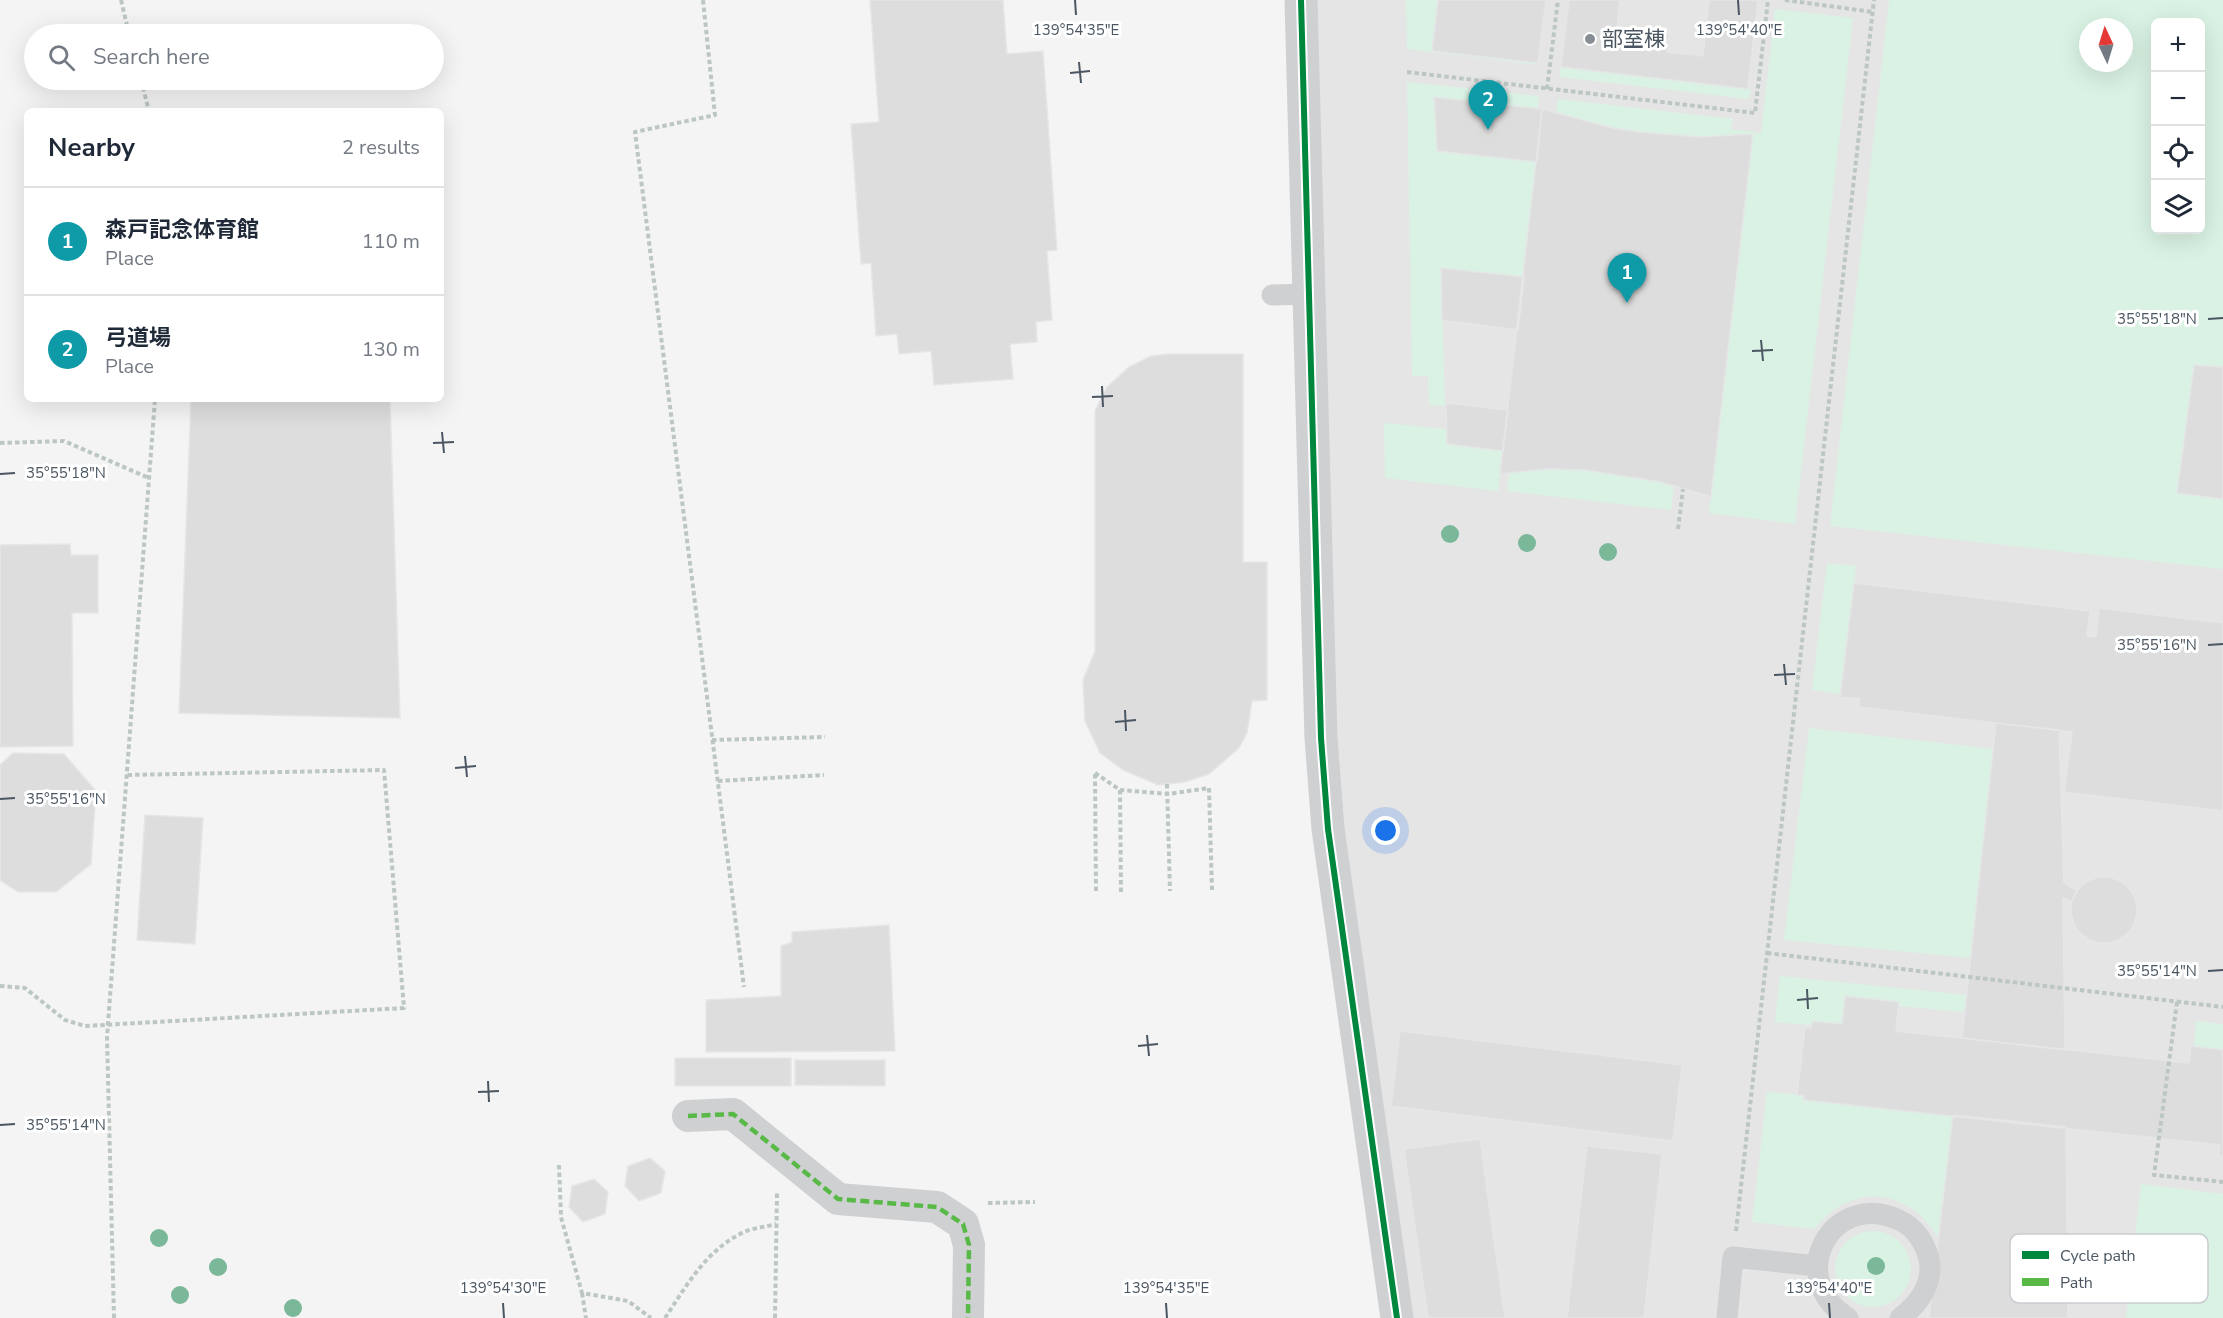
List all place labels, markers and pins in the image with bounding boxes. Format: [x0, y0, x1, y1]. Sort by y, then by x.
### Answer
place label: 部室棟 [1602, 25, 1665, 53]
marker: 部室棟 [1583, 32, 1597, 46]
pin: 2 [1468, 80, 1508, 130]
pin: 1 [1608, 254, 1646, 303]

